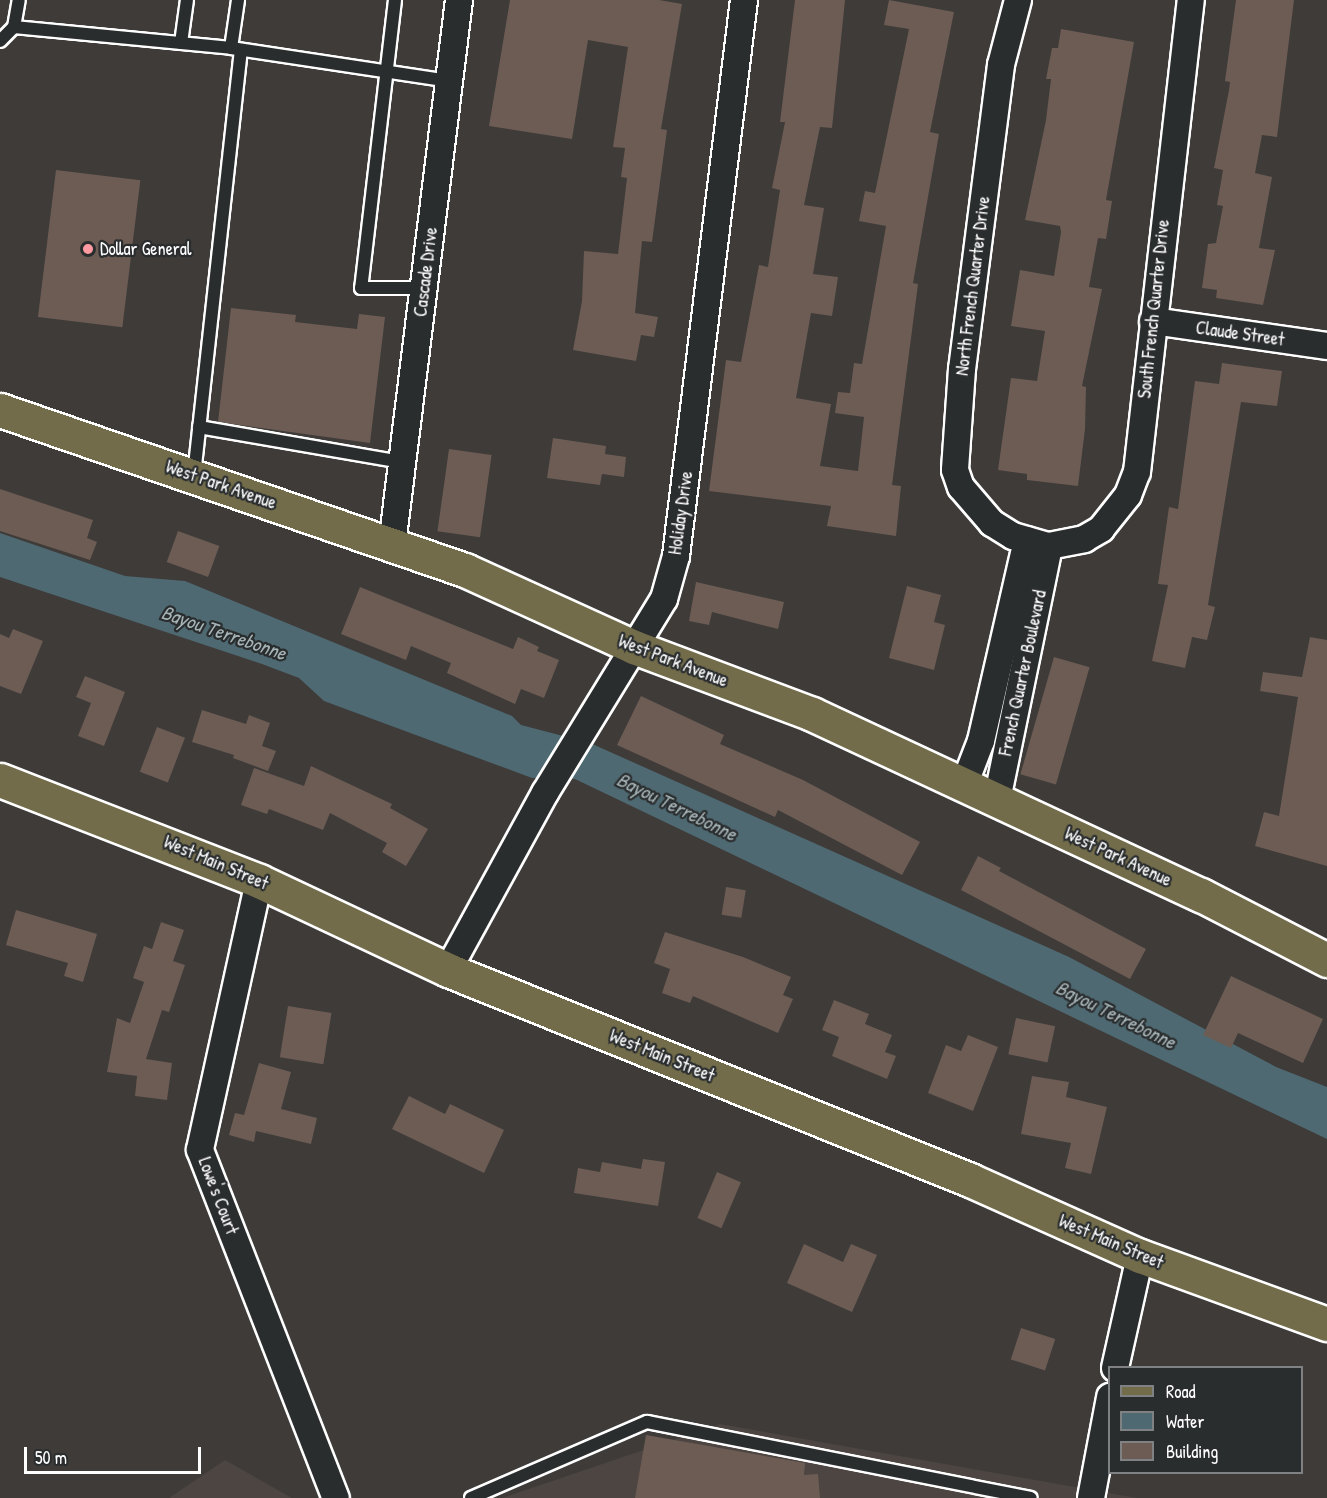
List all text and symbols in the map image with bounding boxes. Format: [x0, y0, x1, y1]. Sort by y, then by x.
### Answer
street label: North French Quarter Drive [951, 195, 995, 377]
street label: South French Quarter Drive [1134, 219, 1174, 399]
street label: Cascade Drive [410, 226, 442, 318]
place label: Dollar General [100, 238, 192, 260]
marker: Dollar General [81, 242, 95, 256]
street label: Claude Street [1194, 317, 1286, 351]
street label: West Park Avenue [163, 456, 279, 514]
street label: Holiday Drive [664, 470, 698, 556]
street label: French Quarter Boulevard [995, 588, 1051, 758]
water label: Bayou Terrebonne [159, 599, 289, 665]
street label: West Park Avenue [615, 630, 731, 692]
water label: Bayou Terrebonne [613, 767, 741, 845]
street label: West Park Avenue [1061, 823, 1175, 891]
street label: West Main Street [160, 831, 272, 895]
water label: Bayou Terrebonne [1052, 975, 1180, 1053]
street label: West Main Street [606, 1025, 718, 1087]
street label: Lowe's Court [193, 1154, 243, 1238]
street label: West Main Street [1055, 1210, 1167, 1274]
legend [1108, 1366, 1303, 1474]
text: Road [1166, 1379, 1196, 1404]
text: Water [1166, 1409, 1204, 1434]
scale bar [27, 1435, 204, 1473]
text: Building [1166, 1439, 1218, 1464]
text: 50 m [35, 1445, 67, 1470]

